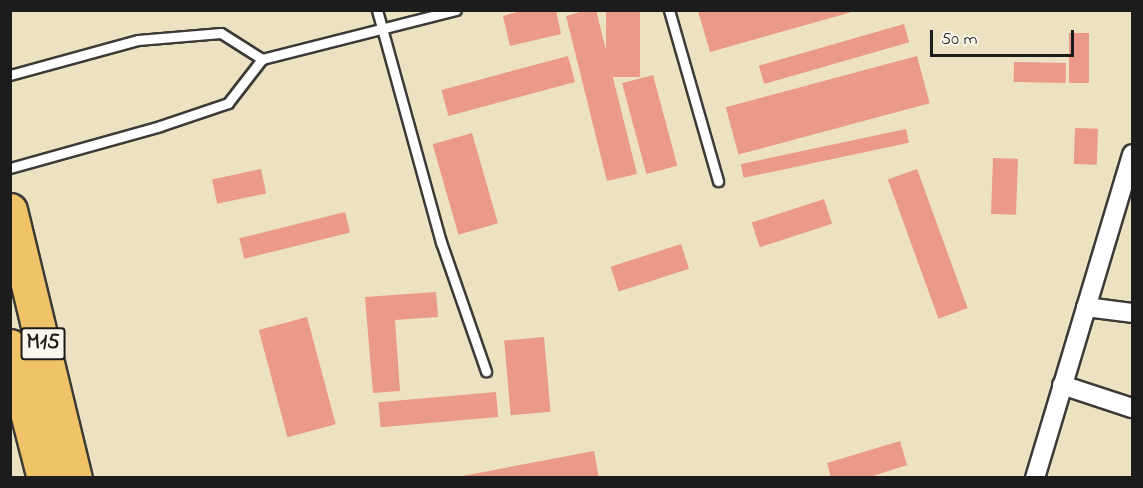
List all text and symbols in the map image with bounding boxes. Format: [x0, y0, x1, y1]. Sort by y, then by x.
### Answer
scale bar [933, 18, 1077, 56]
text: 50 m [941, 27, 978, 53]
road number: M15 [20, 325, 66, 363]

